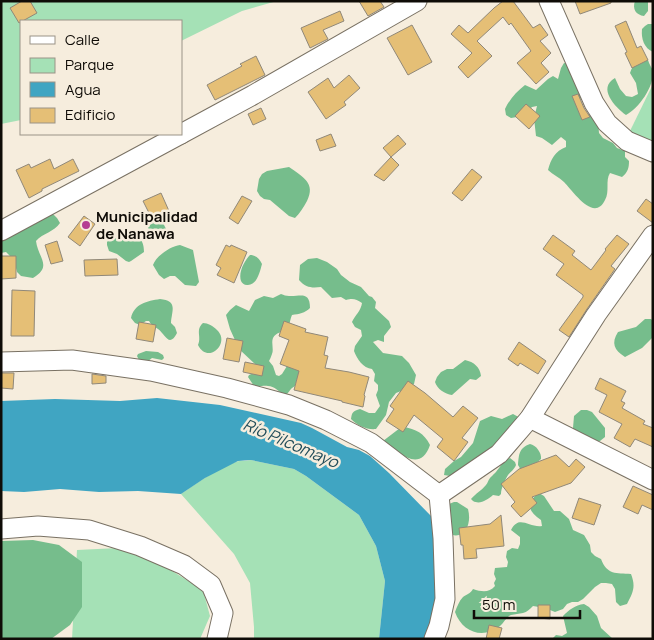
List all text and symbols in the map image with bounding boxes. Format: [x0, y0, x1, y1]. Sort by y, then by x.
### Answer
legend [20, 20, 182, 135]
text: Calle [65, 29, 100, 50]
text: Parque [65, 54, 114, 75]
text: Agua [65, 79, 101, 100]
text: Edificio [65, 104, 116, 125]
place label: Municipalidad de Nanawa [96, 206, 198, 244]
marker: Municipalidad de Nanawa [80, 219, 92, 231]
water label: Río Pilcomayo [240, 413, 343, 474]
scale bar [474, 588, 580, 620]
text: 50 m [482, 594, 516, 615]

